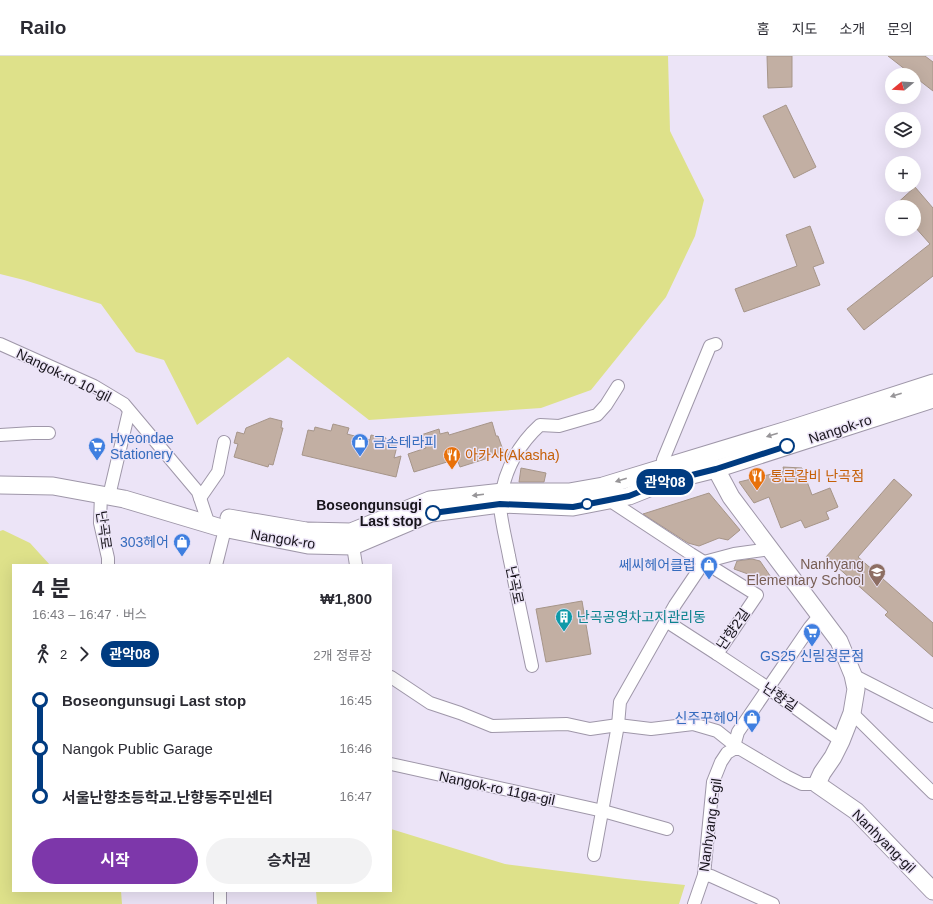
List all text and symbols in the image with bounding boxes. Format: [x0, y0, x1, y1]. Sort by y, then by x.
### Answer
text: Railo [20, 17, 66, 38]
text: 홈 [757, 21, 770, 37]
text: 지도 [792, 21, 817, 37]
text: 소개 [839, 21, 865, 37]
text: 문의 [887, 21, 913, 37]
north arrow [885, 68, 921, 104]
map controls [885, 68, 921, 236]
button: layers [885, 112, 921, 148]
button: + [885, 156, 921, 192]
button: − [885, 200, 921, 236]
street label: Nangok-ro 10-gil [14, 345, 114, 405]
one-way arrow [890, 392, 902, 398]
street label: Nangok-ro [806, 411, 874, 447]
place label: Hyeondae Stationery [110, 430, 174, 462]
shop icon: 금손테라피 [350, 432, 370, 457]
one-way arrow [766, 432, 778, 438]
place label: 금손테라피 [373, 434, 437, 450]
supermarket icon: Hyeondae Stationery [87, 436, 107, 461]
unlabelled marker [779, 438, 795, 454]
restaurant icon: 아카샤(Akasha) [442, 445, 462, 470]
place label: 아카샤(Akasha) [465, 447, 560, 463]
restaurant icon: 통큰갈비 난곡점 [747, 466, 767, 491]
place label: 통큰갈비 난곡점 [770, 468, 864, 484]
line badge: 관악08 [637, 469, 693, 495]
text: 관악08 [644, 474, 686, 490]
one-way arrow [614, 477, 626, 483]
one-way arrow [472, 491, 484, 498]
place label: Boseongunsugi Last stop [316, 497, 422, 529]
unlabelled marker [581, 498, 593, 510]
marker: Boseongunsugi Last stop [425, 505, 441, 521]
street label: 난곡로 [93, 510, 115, 550]
street label: Nangok-ro [249, 526, 317, 552]
shop icon: 303헤어 [172, 532, 192, 557]
place label: 303헤어 [120, 534, 169, 550]
shop icon: 쎄씨헤어클럽 [699, 555, 719, 580]
place label: Nanhyang Elementary School [746, 556, 864, 588]
place label: 쎄씨헤어클럽 [619, 557, 696, 573]
school or university icon: Nanhyang Elementary School [867, 562, 887, 587]
street label: 난곡로 [503, 564, 527, 606]
text: 4 분 [32, 576, 71, 601]
text: ₩1,800 [320, 590, 372, 607]
street label: 난향2길 [713, 605, 753, 653]
text: 16:43 – 16:47 · 버스 [32, 607, 147, 622]
building icon: 난곡공영차고지관리동 [554, 607, 574, 632]
place label: 난곡공영차고지관리동 [577, 609, 706, 625]
supermarket icon: GS25 신림정문점 [802, 622, 822, 647]
icon: walk [32, 643, 54, 665]
icon: forward [73, 643, 95, 665]
text: 관악08 [109, 646, 151, 662]
text: 2 [60, 647, 67, 662]
text: 2개 정류장 [313, 648, 372, 663]
place label: GS25 신림정문점 [760, 648, 864, 664]
street label: 난향길 [760, 679, 800, 715]
text: Boseongunsugi Last stop [62, 692, 246, 709]
text: 16:45 [339, 693, 372, 708]
shop icon: 신주꾸헤어 [742, 708, 762, 733]
place label: 신주꾸헤어 [675, 710, 739, 726]
text: Nangok Public Garage [62, 740, 213, 757]
text: 16:46 [339, 741, 372, 756]
street label: Nangok-ro 11ga-gil [438, 768, 556, 808]
street label: Nanhyang 6-gil [696, 777, 724, 873]
text: 서울난향초등학교.난향동주민센터 [62, 789, 273, 806]
text: 16:47 [339, 789, 372, 804]
street label: Nanhyang-gil [849, 806, 919, 876]
button: 시작 [32, 838, 198, 884]
button: 승차권 [206, 838, 372, 884]

